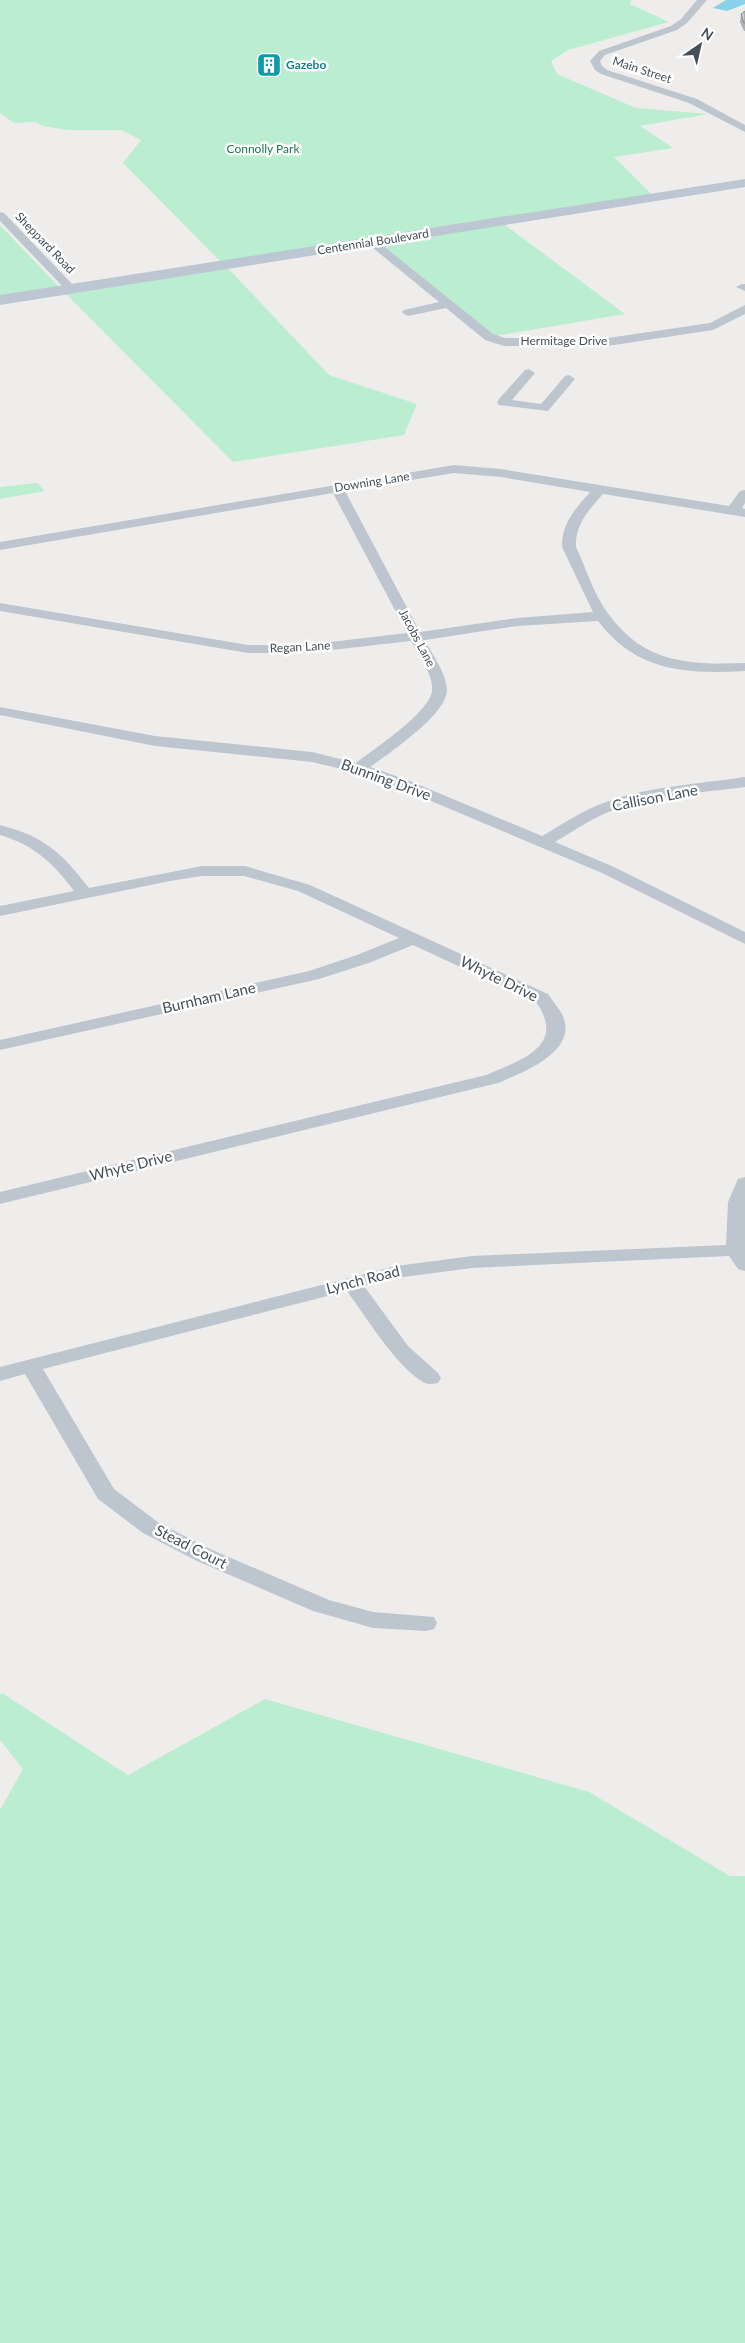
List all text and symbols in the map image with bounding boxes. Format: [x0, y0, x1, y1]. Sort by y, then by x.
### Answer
north arrow [675, 20, 725, 70]
text: N [698, 24, 717, 44]
building icon: Gazebo [256, 52, 282, 78]
street label: Main Street [611, 53, 674, 86]
place label: Gazebo [286, 57, 326, 72]
park label: Connolly Park [227, 141, 300, 156]
street label: Sheppard Road [12, 209, 78, 276]
street label: Centennial Boulevard [316, 225, 430, 258]
street label: Hermitage Drive [521, 333, 607, 348]
street label: Downing Lane [333, 468, 411, 495]
street label: Jacobs Lane [396, 606, 439, 669]
street label: Regan Lane [269, 637, 331, 656]
street label: Bunning Drive [339, 755, 434, 804]
street label: Callison Lane [610, 780, 699, 814]
street label: Whyte Drive [458, 952, 541, 1005]
street label: Burnham Lane [160, 978, 257, 1017]
street label: Whyte Drive [88, 1146, 174, 1184]
street label: Lynch Road [324, 1261, 401, 1297]
street label: Stead Court [152, 1520, 231, 1572]

